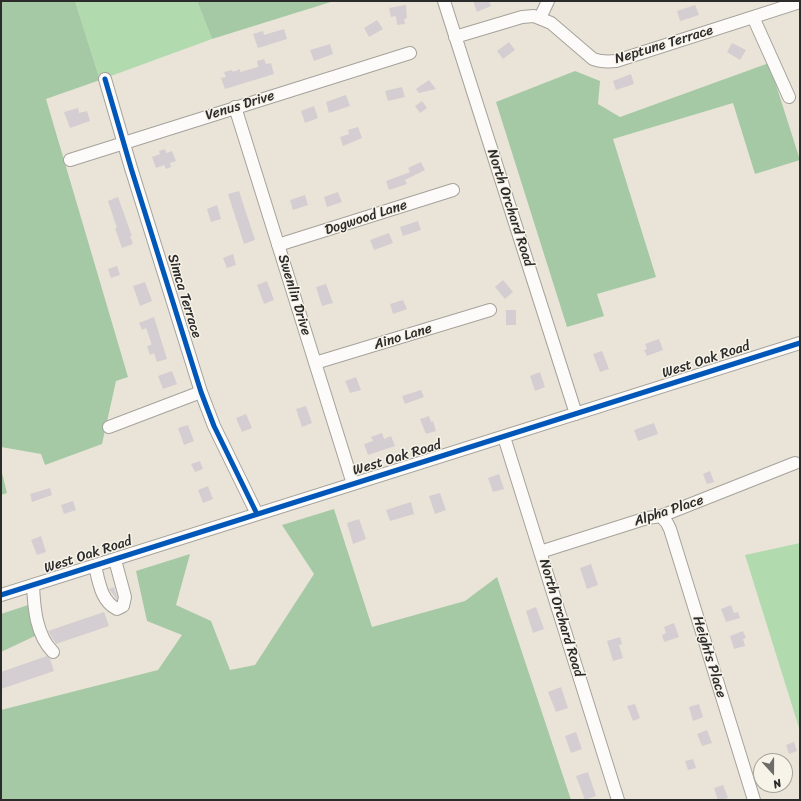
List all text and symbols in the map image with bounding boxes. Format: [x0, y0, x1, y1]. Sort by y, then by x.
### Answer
street label: Neptune Terrace [613, 22, 715, 68]
street label: Venus Drive [203, 88, 277, 124]
street label: North Orchard Road [483, 147, 537, 269]
street label: Dogwood Lane [323, 197, 409, 239]
street label: Simca Terrace [163, 252, 205, 340]
street label: Swenlin Drive [274, 252, 314, 338]
street label: Aino Lane [372, 320, 434, 354]
street label: West Oak Road [660, 338, 752, 382]
street label: West Oak Road [351, 437, 443, 479]
street label: Alpha Place [632, 492, 706, 530]
street label: West Oak Road [42, 533, 134, 577]
street label: North Orchard Road [535, 557, 587, 679]
street label: Heights Place [689, 614, 729, 700]
north arrow [753, 753, 793, 793]
text: N [770, 774, 784, 794]

